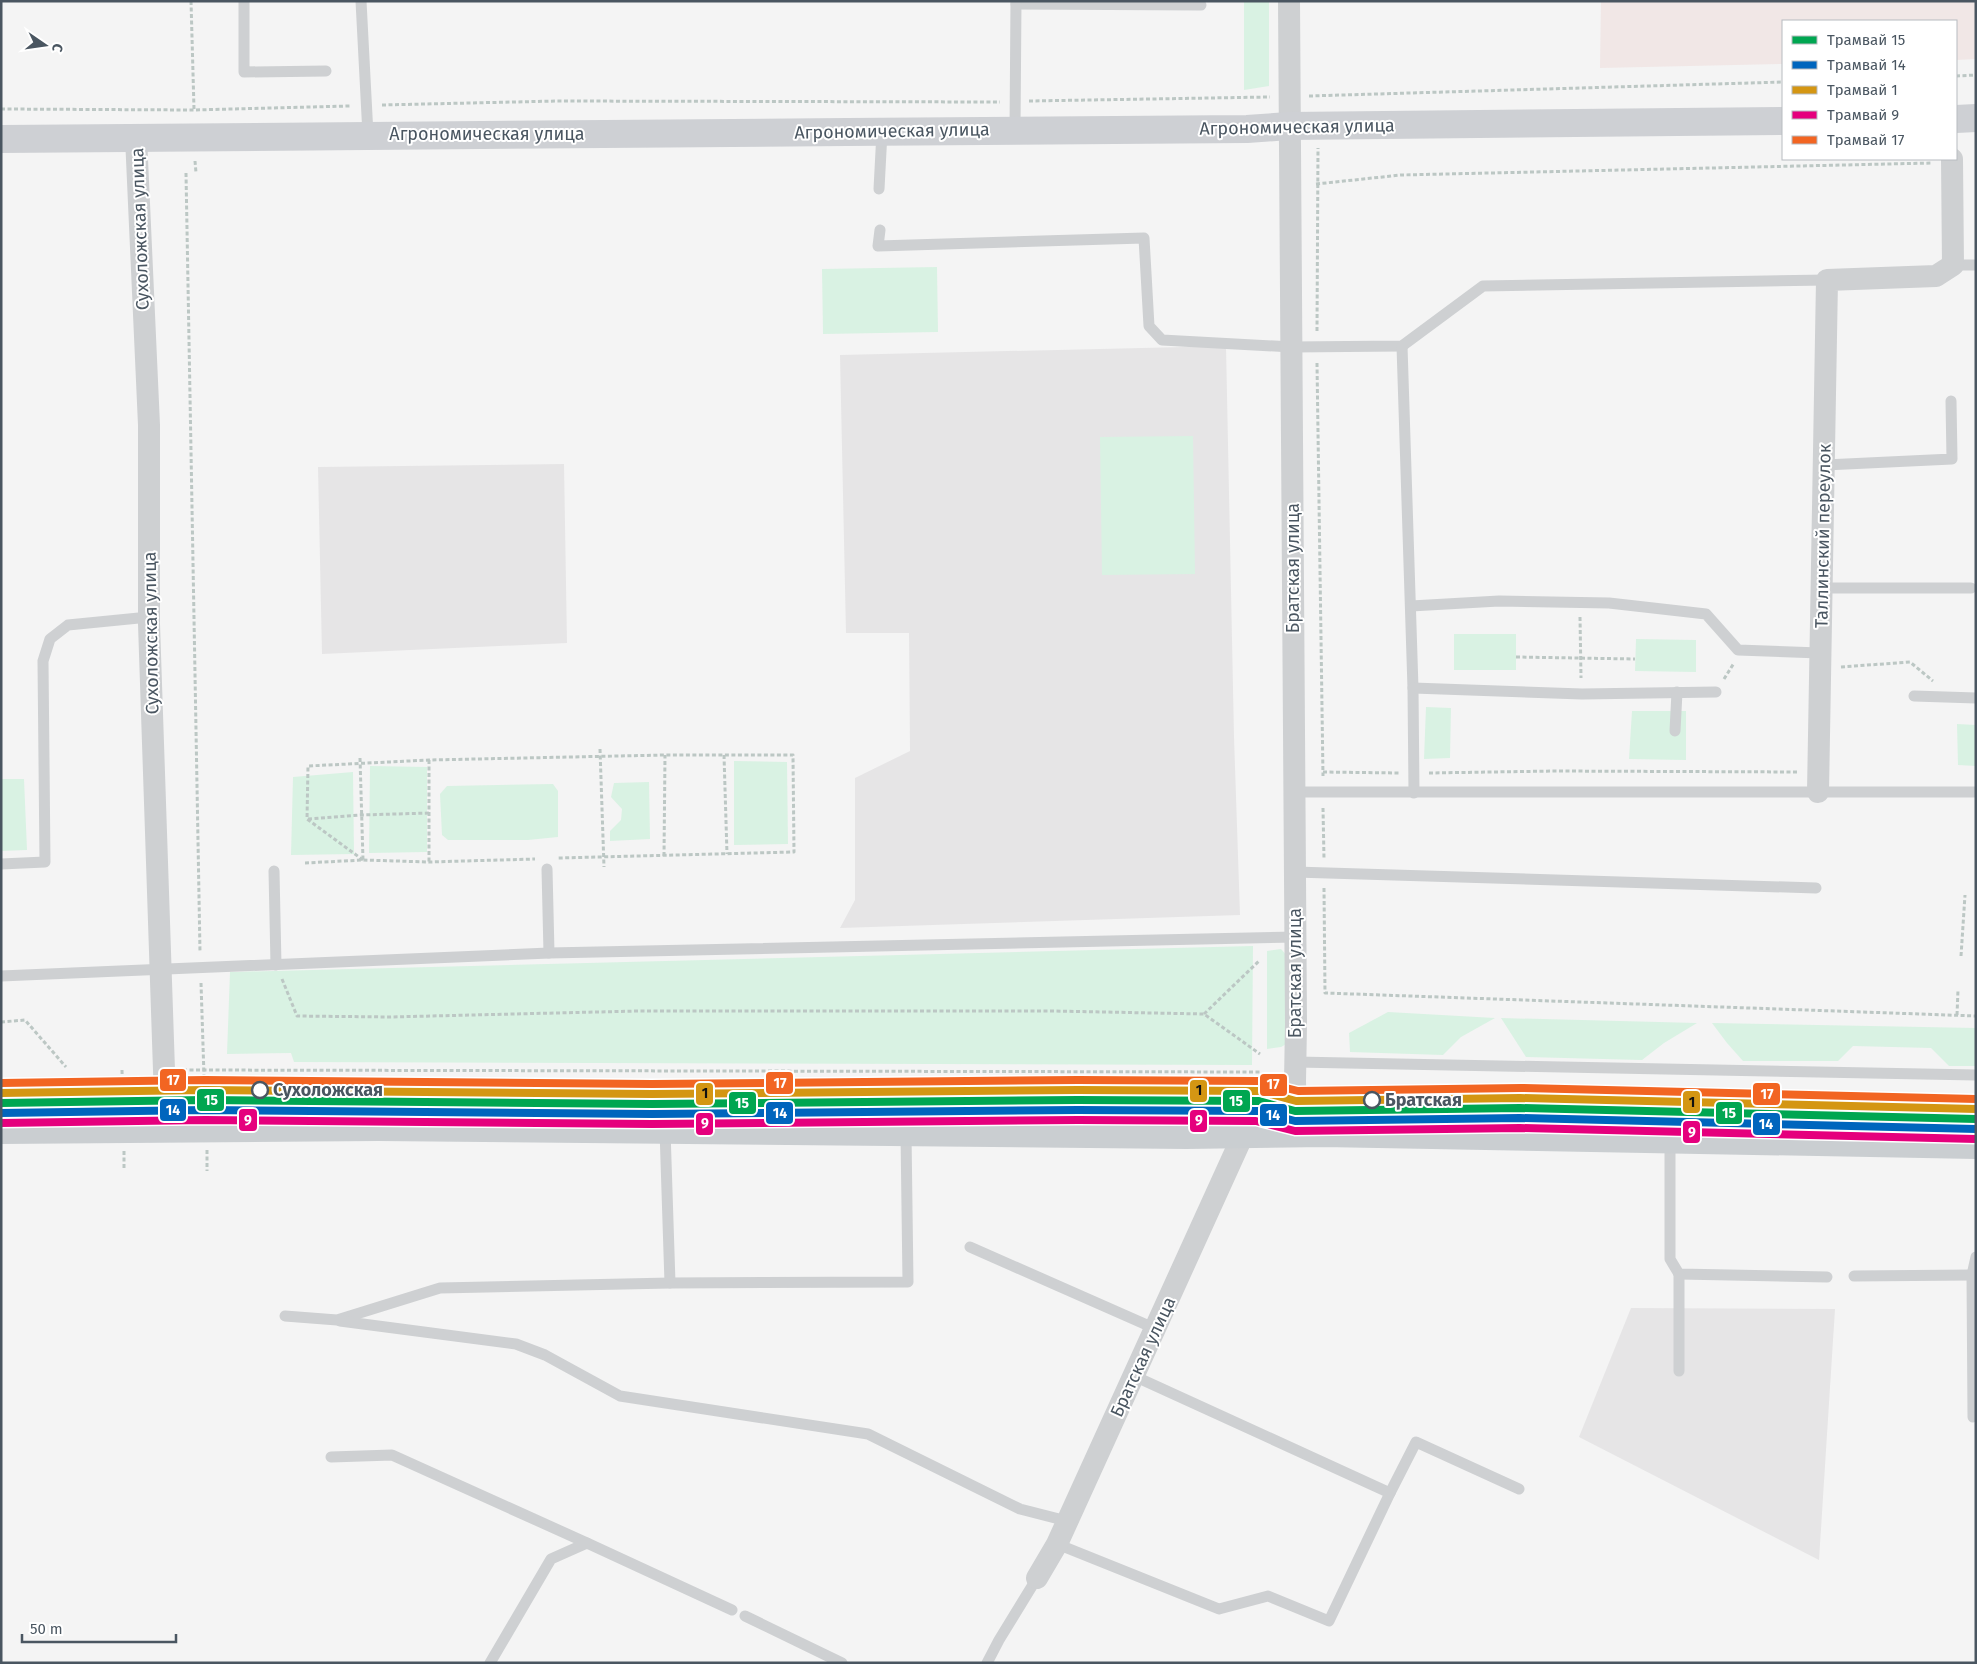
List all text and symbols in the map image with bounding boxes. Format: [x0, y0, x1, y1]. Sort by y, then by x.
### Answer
north arrow [20, 20, 70, 70]
legend [1782, 20, 1957, 160]
text: Трамвай 15 [1827, 31, 1905, 49]
text: С [48, 42, 66, 54]
text: Трамвай 14 [1827, 56, 1906, 74]
text: Трамвай 1 [1827, 81, 1898, 99]
text: Трамвай 9 [1827, 106, 1899, 124]
street label: Агрономическая улица [1199, 114, 1395, 140]
street label: Агрономическая улица [794, 118, 990, 144]
street label: Агрономическая улица [389, 123, 585, 145]
text: Трамвай 17 [1827, 131, 1905, 149]
street label: Сухоложская улица [126, 147, 154, 311]
street label: Таллинский переулок [1810, 443, 1836, 628]
street label: Братская улица [1282, 503, 1304, 633]
street label: Сухоложская улица [139, 551, 163, 715]
street label: Братская улица [1284, 908, 1306, 1038]
line badge: 17 [159, 1068, 187, 1092]
line badge: 17 [765, 1071, 794, 1095]
text: 17 [166, 1072, 180, 1089]
line badge: 17 [1259, 1073, 1288, 1097]
text: 17 [773, 1075, 787, 1092]
text: 17 [1266, 1076, 1280, 1093]
place label: Сухоложская [273, 1079, 383, 1101]
line badge: 1 [1189, 1079, 1208, 1103]
marker: Сухоложская [251, 1081, 269, 1099]
line badge: 1 [695, 1082, 714, 1106]
text: 1 [1196, 1082, 1202, 1099]
line badge: 17 [1752, 1082, 1781, 1106]
text: 1 [702, 1085, 708, 1102]
text: 17 [1760, 1086, 1774, 1103]
line badge: 15 [196, 1088, 225, 1112]
line badge: 15 [1222, 1089, 1251, 1113]
place label: Братская [1385, 1089, 1462, 1111]
line badge: 1 [1682, 1090, 1701, 1114]
line badge: 15 [728, 1091, 757, 1115]
marker: Братская [1363, 1091, 1381, 1109]
text: 15 [204, 1092, 218, 1109]
text: 15 [1229, 1093, 1243, 1110]
text: 1 [1689, 1094, 1695, 1111]
text: 15 [735, 1095, 749, 1112]
line badge: 14 [159, 1098, 187, 1122]
line badge: 14 [765, 1101, 794, 1125]
line badge: 15 [1715, 1101, 1743, 1125]
text: 14 [166, 1102, 180, 1119]
line badge: 14 [1259, 1103, 1288, 1127]
text: 14 [773, 1105, 787, 1122]
text: 15 [1722, 1105, 1736, 1122]
text: 14 [1266, 1107, 1280, 1124]
line badge: 9 [238, 1108, 258, 1132]
line badge: 9 [1189, 1109, 1208, 1133]
text: 9 [244, 1112, 252, 1129]
line badge: 9 [695, 1112, 714, 1136]
text: 9 [1195, 1112, 1203, 1129]
line badge: 14 [1752, 1112, 1781, 1136]
text: 9 [701, 1115, 709, 1132]
text: 14 [1759, 1116, 1773, 1133]
line badge: 9 [1682, 1120, 1701, 1144]
text: 9 [1688, 1124, 1696, 1141]
street label: Братская улица [1105, 1293, 1181, 1421]
scale bar [22, 1612, 176, 1644]
text: 50 m [30, 1620, 63, 1638]

